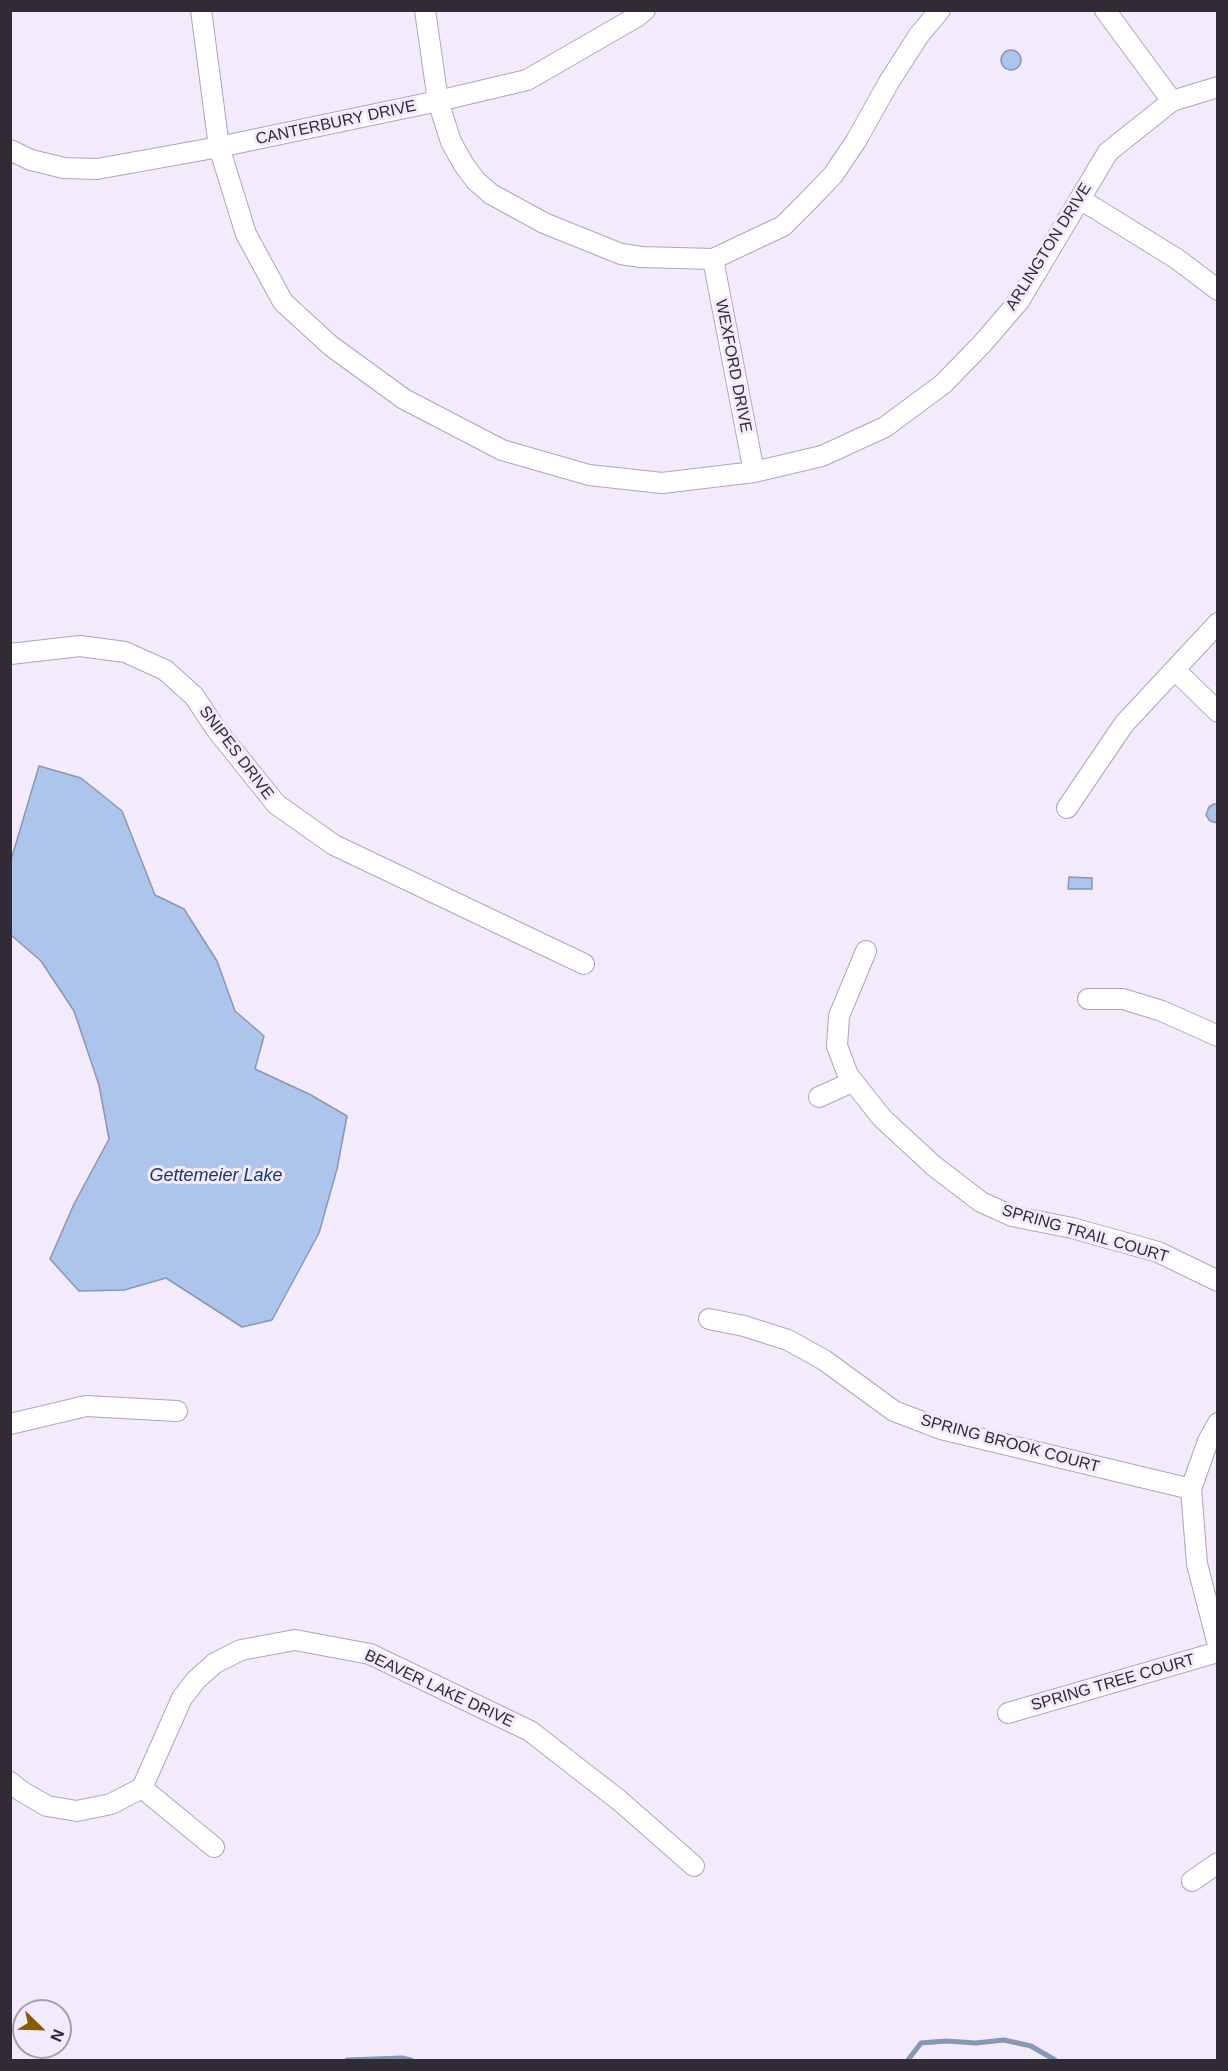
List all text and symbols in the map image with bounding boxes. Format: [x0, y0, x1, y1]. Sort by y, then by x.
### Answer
street label: CANTERBURY DRIVE [254, 97, 418, 149]
street label: ARLINGTON DRIVE [1002, 180, 1096, 314]
street label: WEXFORD DRIVE [711, 298, 755, 434]
street label: SNIPES DRIVE [195, 702, 277, 804]
water label: Gettemeier Lake [149, 1165, 283, 1187]
street label: SPRING TRAIL COURT [1000, 1201, 1170, 1267]
street label: SPRING BROOK COURT [918, 1411, 1102, 1477]
street label: BEAVER LAKE DRIVE [361, 1646, 517, 1732]
street label: SPRING TREE COURT [1029, 1650, 1197, 1716]
north arrow [12, 1999, 72, 2059]
text: N [47, 2027, 67, 2044]

